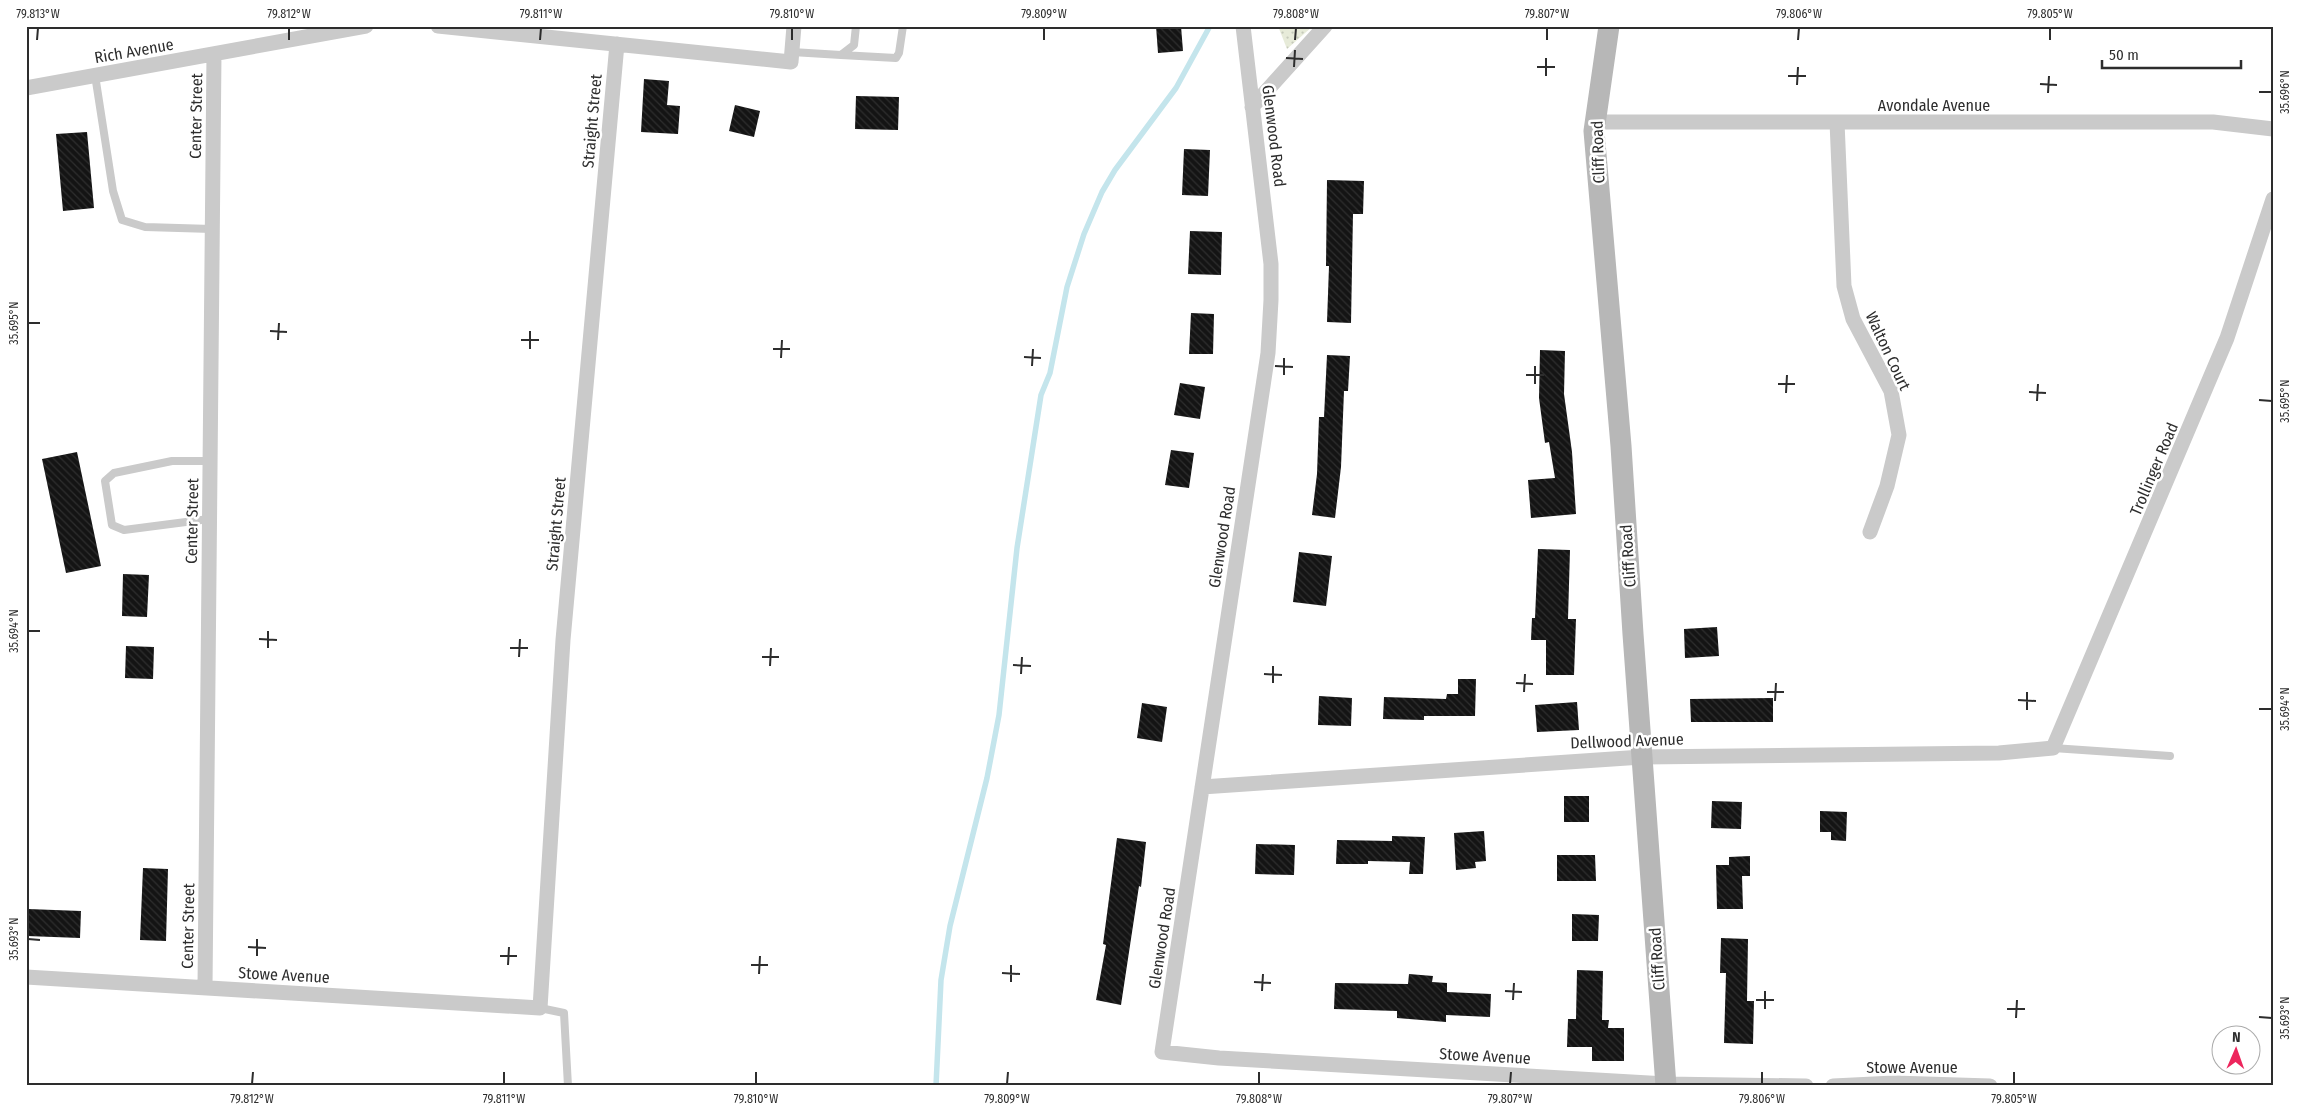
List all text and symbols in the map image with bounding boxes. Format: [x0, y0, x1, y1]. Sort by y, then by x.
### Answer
text: 79.813°W [16, 7, 60, 21]
text: 79.812°W [267, 7, 311, 21]
text: 79.811°W [520, 7, 562, 21]
text: 79.810°W [770, 7, 814, 21]
text: 79.809°W [1021, 7, 1067, 21]
text: 79.808°W [1273, 7, 1319, 21]
text: 79.807°W [1525, 7, 1569, 21]
text: 79.806°W [1776, 7, 1822, 21]
text: 79.805°W [2027, 7, 2073, 21]
street label: Rich Avenue [93, 35, 175, 67]
scale bar [2102, 38, 2240, 70]
text: 50 m [2109, 46, 2139, 64]
text: 35.696°N [2278, 70, 2292, 114]
street label: Center Street [186, 72, 206, 159]
street label: Straight Street [578, 72, 606, 169]
street label: Glenwood Road [1258, 84, 1290, 188]
street label: Avondale Avenue [1878, 96, 1990, 115]
street label: Cliff Road [1587, 120, 1609, 184]
text: 35.695°N [7, 301, 21, 345]
street label: Walton Court [1862, 309, 1915, 394]
text: 35.695°N [2278, 379, 2292, 423]
street label: Trollinger Road [2126, 420, 2182, 518]
street label: Straight Street [542, 475, 570, 572]
street label: Center Street [182, 477, 202, 564]
street label: Glenwood Road [1205, 485, 1239, 589]
street label: Cliff Road [1616, 524, 1640, 588]
text: 35.694°N [7, 609, 21, 653]
text: 35.694°N [2278, 687, 2292, 731]
street label: Dellwood Avenue [1570, 730, 1684, 752]
street label: Center Street [178, 882, 198, 969]
street label: Glenwood Road [1145, 886, 1179, 990]
text: 35.693°N [7, 917, 21, 961]
street label: Cliff Road [1645, 927, 1669, 991]
street label: Stowe Avenue [238, 963, 330, 987]
text: 35.693°N [2278, 996, 2292, 1040]
north arrow [2212, 1024, 2262, 1074]
text: N [2232, 1029, 2241, 1046]
street label: Stowe Avenue [1439, 1044, 1531, 1068]
street label: Stowe Avenue [1866, 1058, 1958, 1077]
text: 79.812°W [230, 1092, 274, 1106]
text: 79.811°W [483, 1092, 525, 1106]
text: 79.810°W [734, 1092, 778, 1106]
text: 79.809°W [984, 1092, 1030, 1106]
text: 79.808°W [1236, 1092, 1282, 1106]
text: 79.807°W [1488, 1092, 1532, 1106]
text: 79.806°W [1739, 1092, 1785, 1106]
text: 79.805°W [1991, 1092, 2037, 1106]

